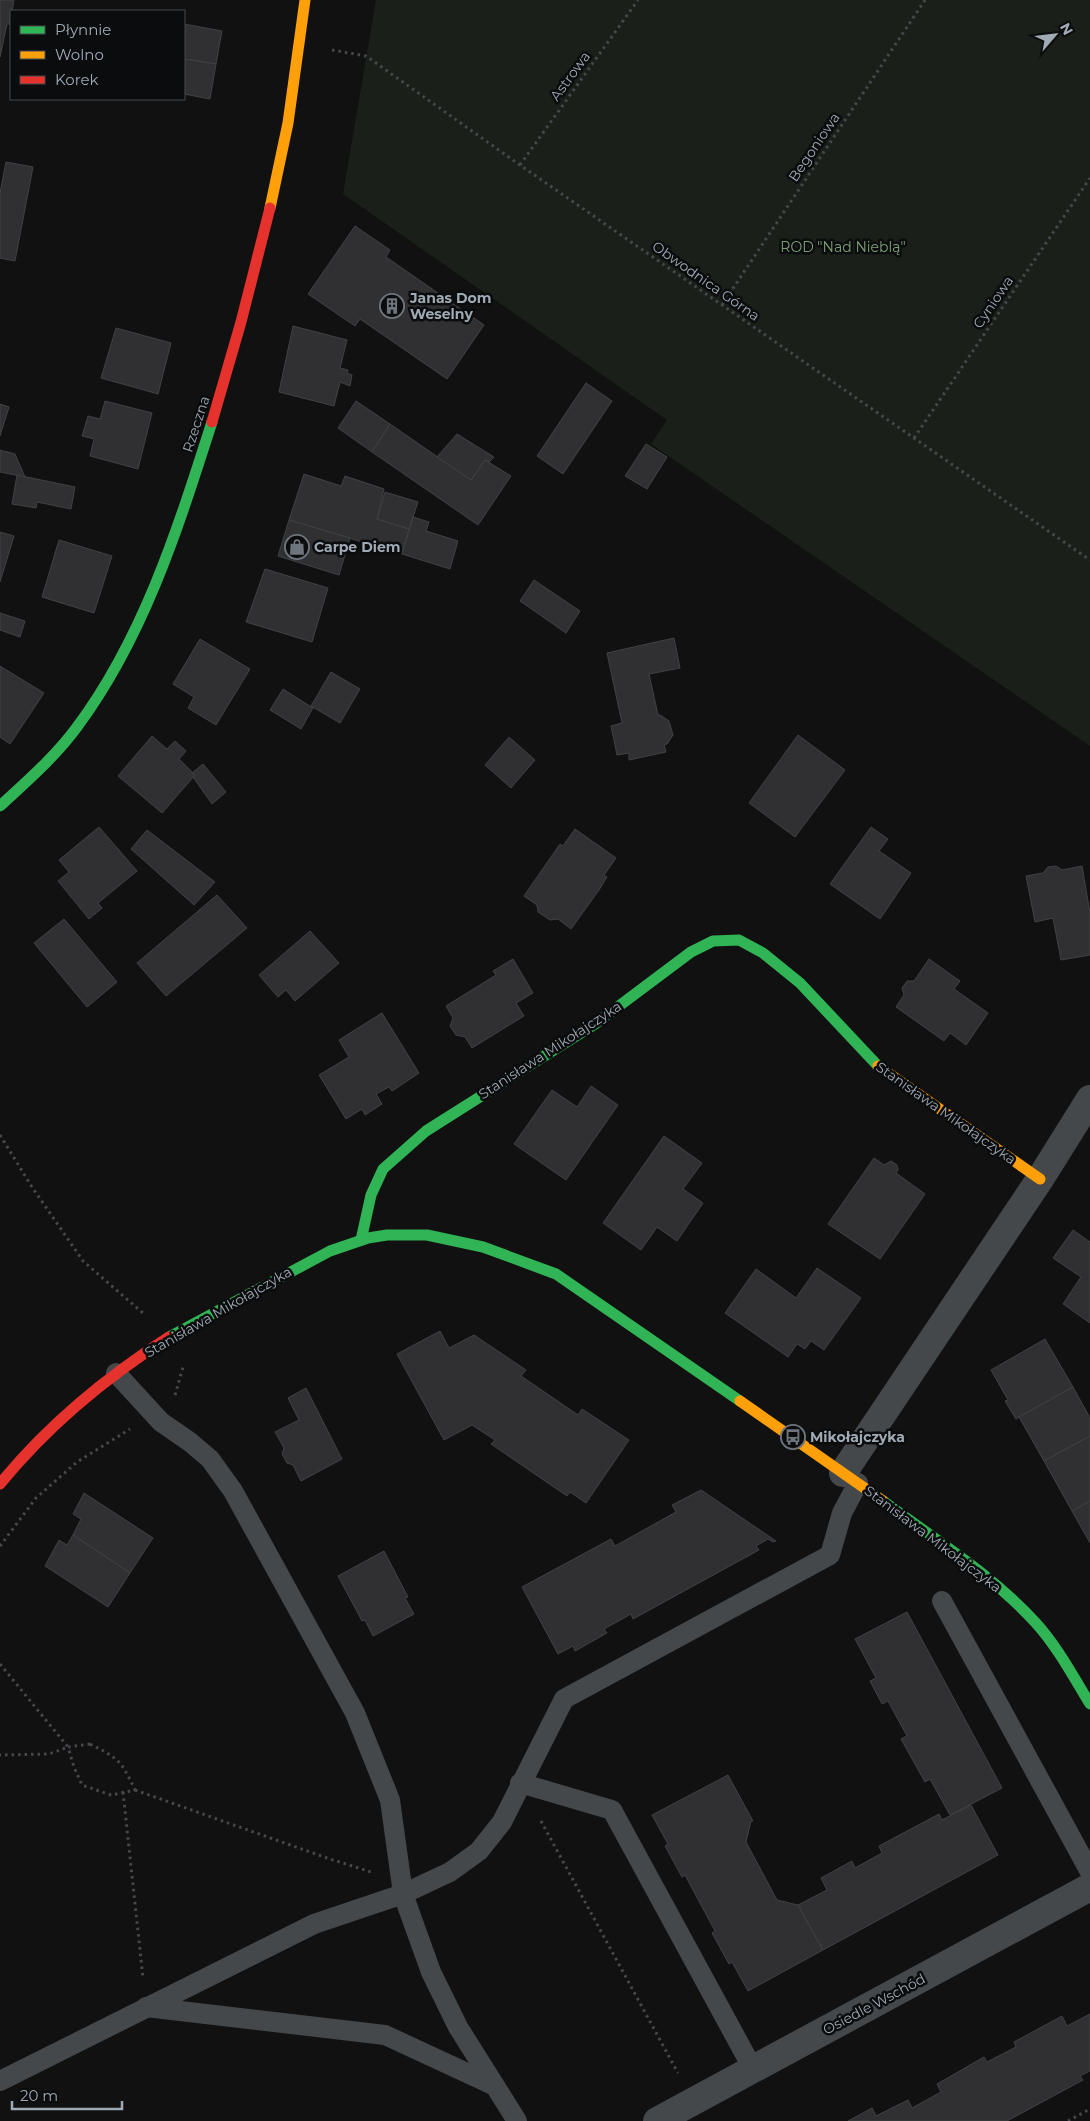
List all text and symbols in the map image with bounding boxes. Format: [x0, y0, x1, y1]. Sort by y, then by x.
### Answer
legend [10, 10, 185, 100]
north arrow [1030, 10, 1080, 60]
text: Płynnie [55, 20, 111, 39]
text: N [1056, 20, 1077, 38]
text: Wolno [55, 45, 104, 64]
street label: Astrowa [546, 48, 594, 104]
text: Korek [55, 70, 99, 89]
street label: Begoniowa [784, 109, 844, 185]
street label: Obwodnica Górna [649, 237, 763, 325]
park label: ROD "Nad Nieblą" [780, 238, 906, 256]
street label: Cyniowa [969, 272, 1017, 332]
place label: Janas Dom Weselny [409, 289, 491, 323]
building icon: Janas Dom Weselny [379, 293, 405, 319]
street label: Rzeczna [178, 394, 214, 454]
shop icon: Carpe Diem [284, 534, 310, 560]
place label: Carpe Diem [314, 538, 400, 556]
street label: Stanisława Mikołajczyka [475, 997, 625, 1103]
street label: Stanisława Mikołajczyka [872, 1058, 1020, 1168]
street label: Stanisława Mikołajczyka [141, 1262, 295, 1362]
bus stop icon: Mikołajczyka [780, 1424, 806, 1450]
place label: Mikołajczyka [810, 1428, 905, 1446]
street label: Stanisława Mikołajczyka [861, 1482, 1005, 1596]
street label: Osiedle Wschód [820, 1969, 928, 2039]
scale bar [12, 2078, 122, 2110]
text: 20 m [20, 2086, 58, 2105]

